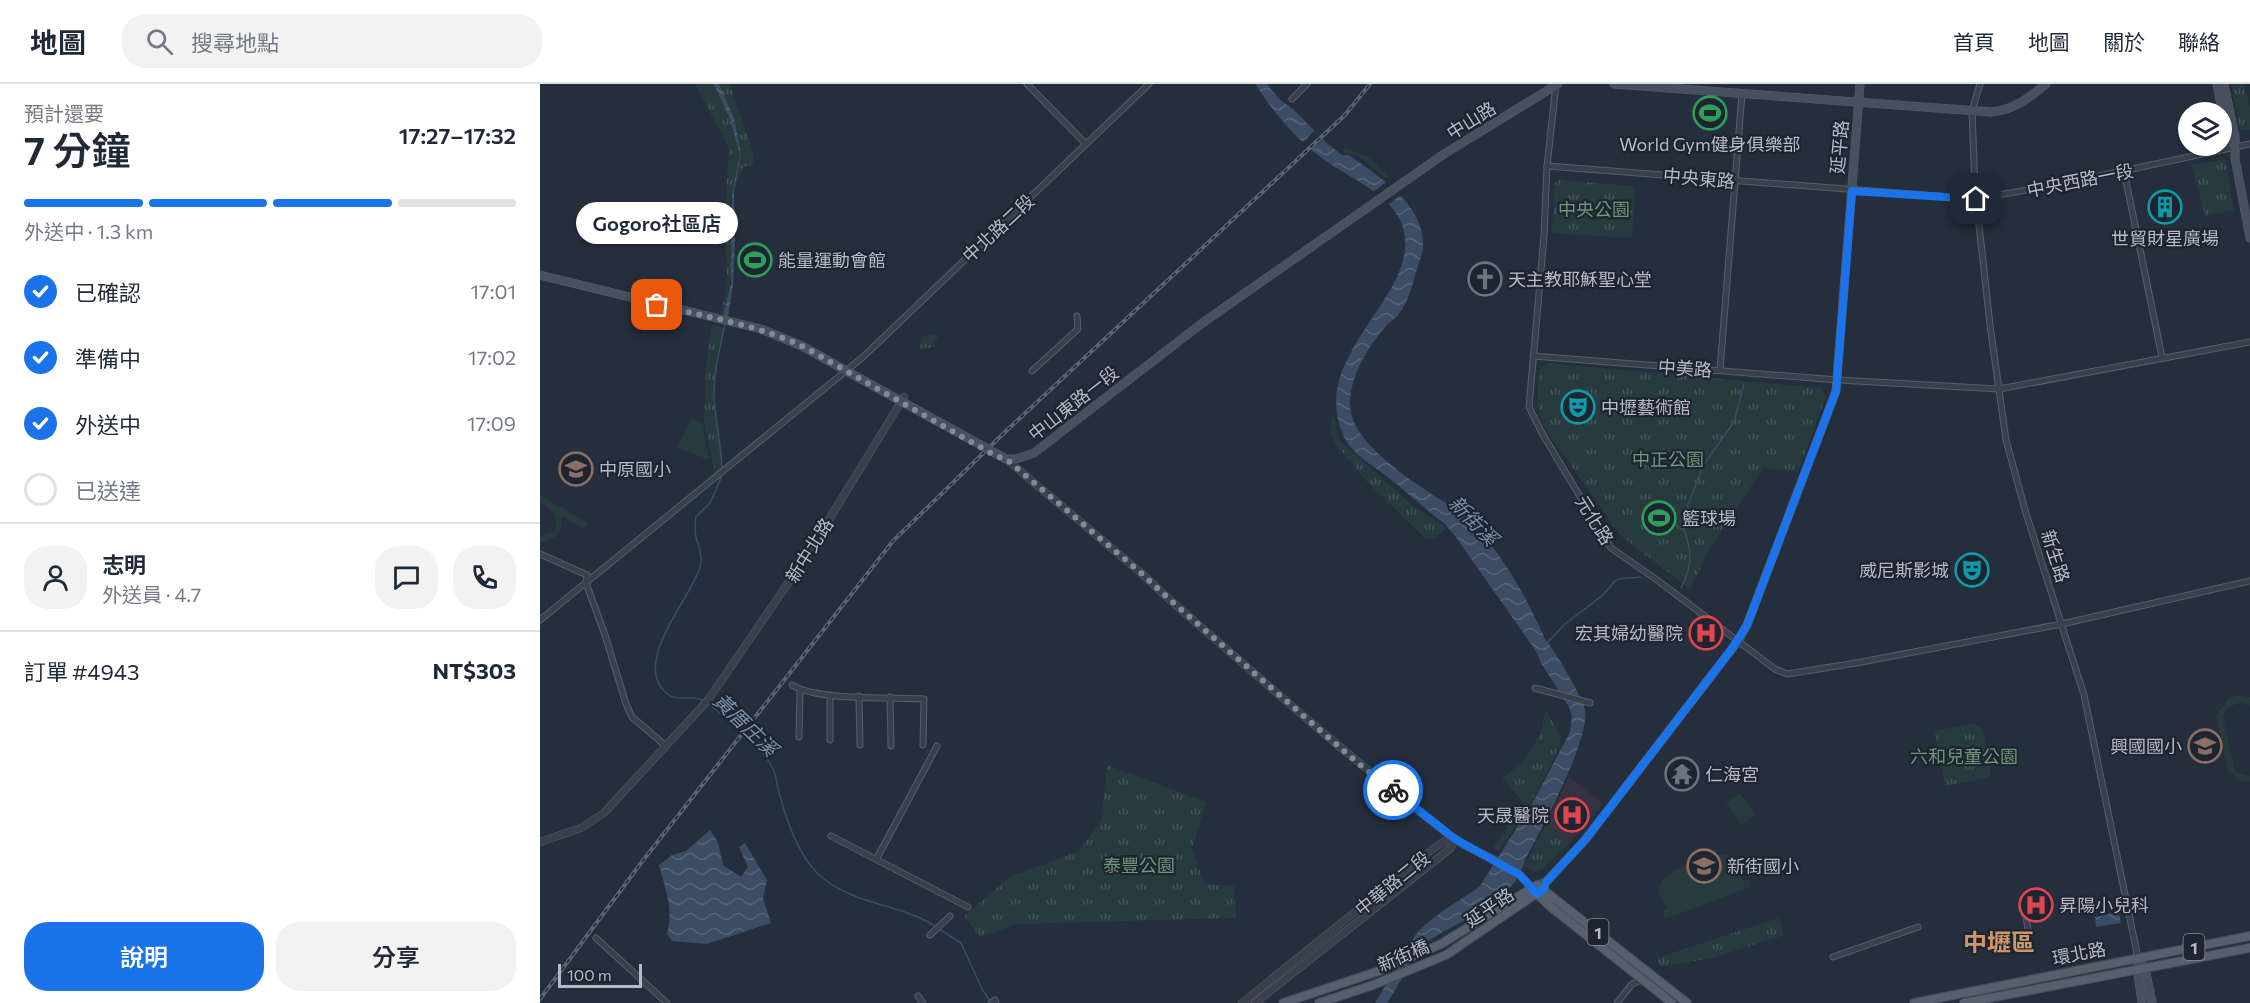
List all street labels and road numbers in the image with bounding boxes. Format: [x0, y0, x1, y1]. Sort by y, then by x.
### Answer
street label: 中山路 [1442, 96, 1500, 144]
street label: 延平路 [1826, 119, 1852, 175]
street label: 中央西路一段 [2025, 159, 2135, 201]
street label: 中央東路 [1662, 164, 1736, 192]
street label: 中北路二段 [958, 189, 1038, 267]
street label: 中美路 [1657, 355, 1713, 381]
street label: 中山東路一段 [1024, 361, 1122, 445]
street label: 元化路 [1571, 491, 1619, 549]
street label: 新中北路 [781, 514, 837, 586]
street label: 新生路 [2037, 527, 2075, 585]
street label: 中華路二段 [1350, 846, 1434, 920]
street label: 延平路 [1460, 883, 1518, 931]
road number: 1 [1588, 919, 1608, 945]
street label: 新街橋 [1374, 934, 1432, 976]
road number: 1 [2184, 934, 2204, 960]
street label: 環北路 [2050, 937, 2108, 969]

